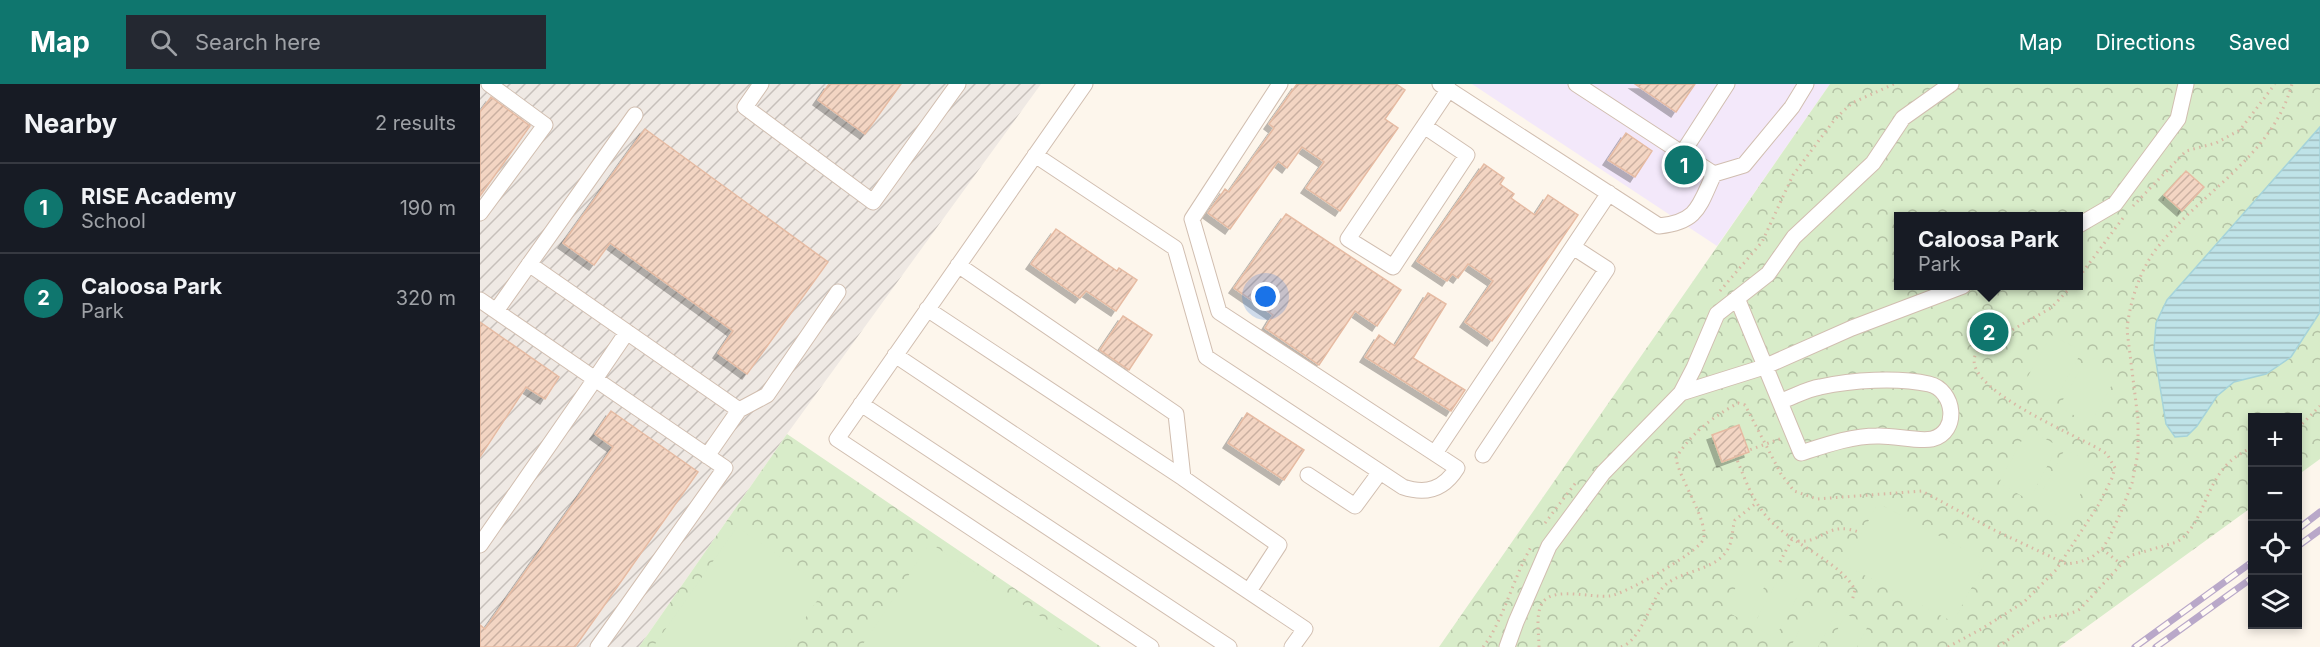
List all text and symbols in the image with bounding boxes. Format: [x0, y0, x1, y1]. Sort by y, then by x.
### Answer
search box [126, 15, 546, 69]
text: Map [30, 25, 90, 59]
icon: search [147, 26, 180, 59]
text: Search here [195, 29, 321, 55]
text: Map [2019, 30, 2062, 55]
text: Directions [2095, 30, 2196, 55]
text: Saved [2229, 30, 2290, 55]
text: Nearby [24, 108, 117, 139]
text: 2 results [375, 111, 456, 135]
pin: 1 [1664, 142, 1704, 188]
text: RISE Academy [81, 183, 236, 209]
text: 1 [39, 196, 48, 220]
text: 190 m [400, 196, 456, 220]
text: School [81, 209, 146, 233]
popup [1894, 212, 2083, 290]
text: Caloosa Park [1918, 226, 2059, 252]
text: Park [1918, 252, 1961, 276]
text: Caloosa Park [81, 273, 222, 299]
your location [1251, 282, 1280, 311]
text: 2 [37, 286, 50, 310]
text: 320 m [396, 286, 456, 310]
text: Park [81, 299, 124, 323]
pin: 2 [1970, 310, 2008, 354]
map controls [2248, 413, 2302, 629]
button: + [2248, 413, 2302, 467]
button: − [2248, 467, 2302, 521]
button: locate [2248, 521, 2302, 575]
button: layers [2248, 575, 2302, 629]

